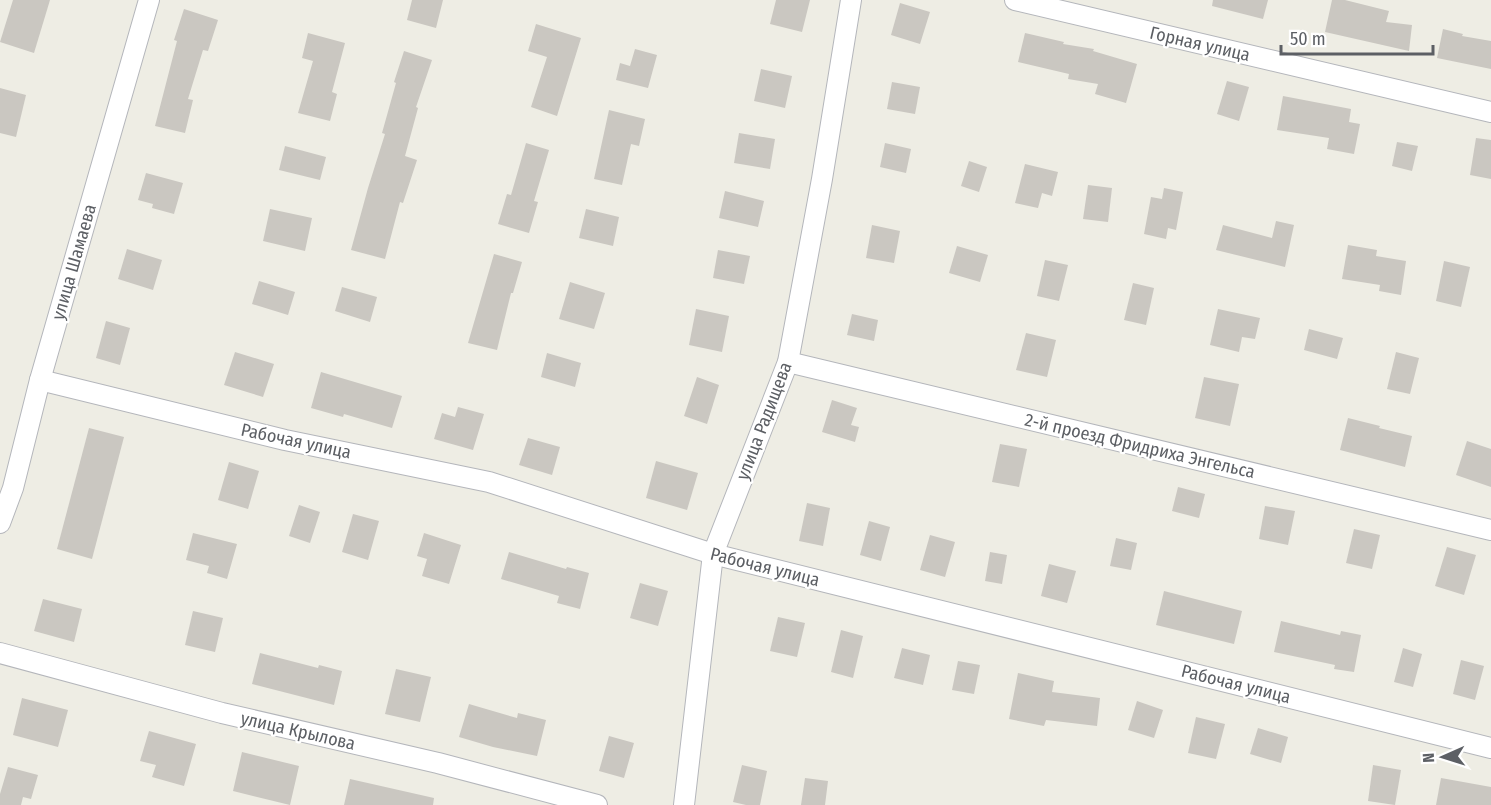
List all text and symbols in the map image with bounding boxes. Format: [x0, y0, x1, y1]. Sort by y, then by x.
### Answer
scale bar [1281, 18, 1432, 56]
street label: Горная улица [1148, 22, 1252, 66]
text: 50 m [1290, 28, 1326, 50]
street label: улица Шамаева [47, 201, 101, 322]
street label: улица Радищева [731, 359, 797, 483]
street label: 2-й проезд Фридриха Энгельса [1023, 409, 1257, 483]
street label: Рабочая улица [239, 419, 353, 463]
street label: Рабочая улица [708, 543, 822, 591]
street label: Рабочая улица [1179, 660, 1293, 708]
street label: улица Крылова [239, 707, 358, 755]
north arrow [1413, 727, 1473, 787]
text: N [1419, 752, 1438, 763]

